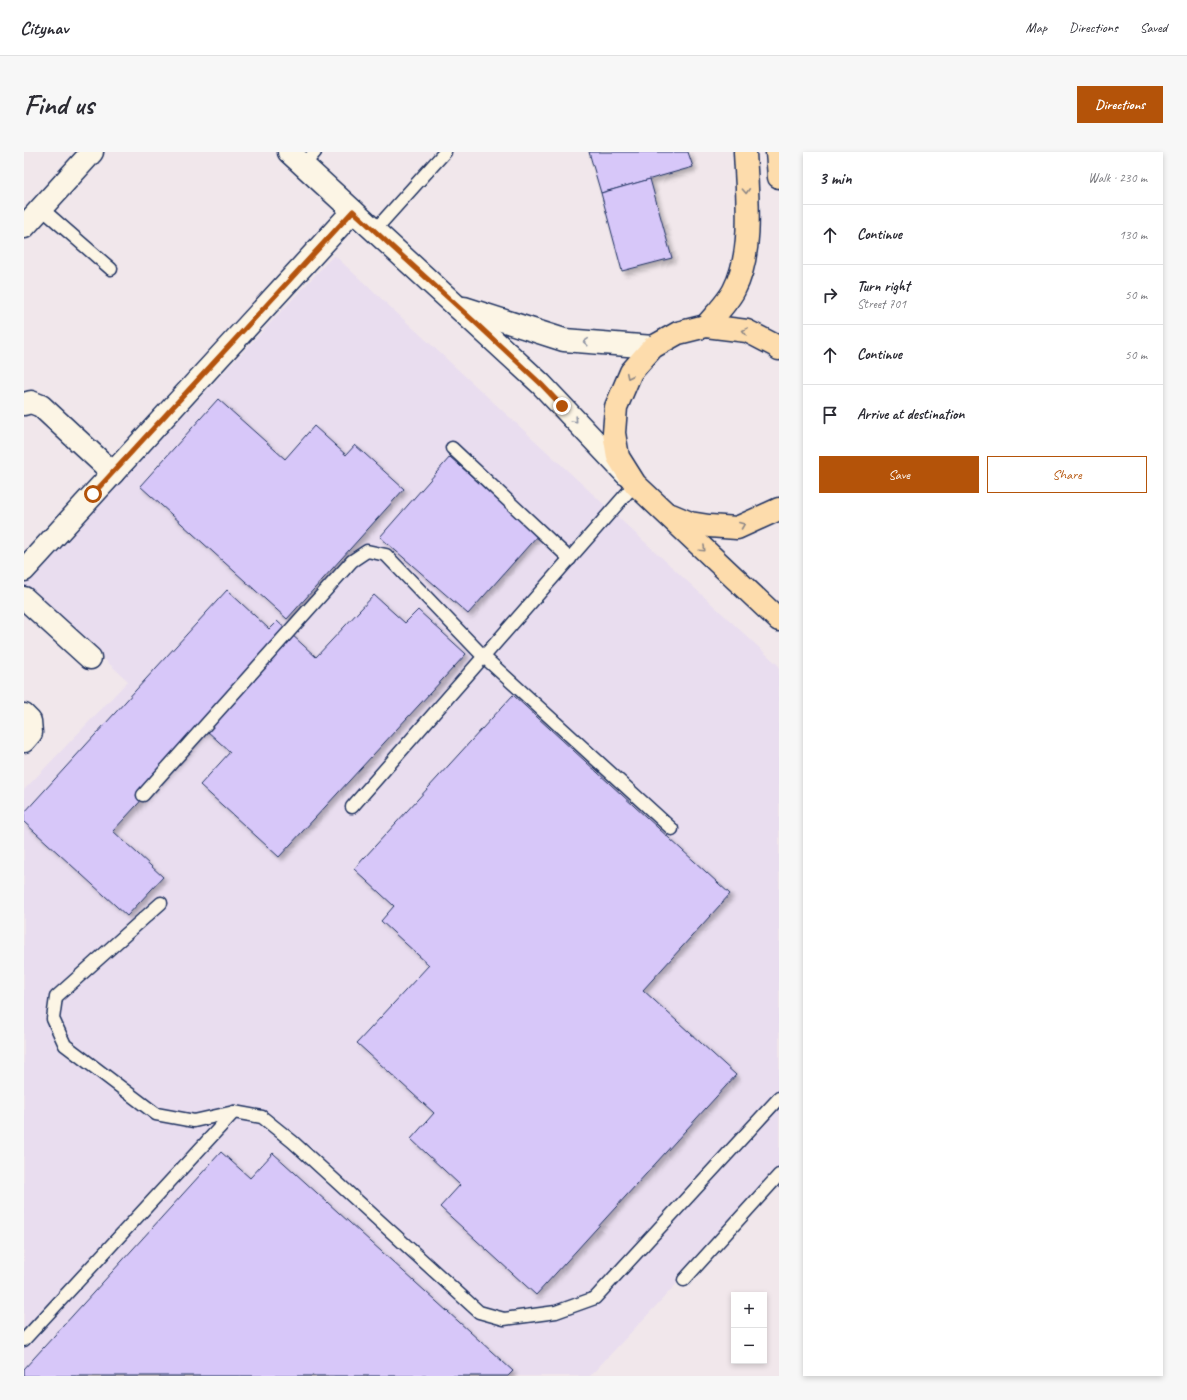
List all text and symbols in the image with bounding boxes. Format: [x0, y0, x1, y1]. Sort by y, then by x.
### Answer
text: Citynav [20, 16, 68, 40]
text: Map [1026, 19, 1047, 36]
text: Directions [1069, 19, 1118, 36]
text: Saved [1140, 19, 1167, 36]
button: Directions [1077, 86, 1163, 123]
text: Find us [24, 87, 94, 122]
text: 3 min [819, 168, 852, 189]
text: Walk · 230 m [1088, 170, 1147, 186]
one-way arrow [742, 188, 751, 194]
icon: ahead [819, 224, 841, 246]
text: Continue [857, 225, 902, 244]
text: 130 m [1119, 227, 1147, 243]
text: Turn right [857, 277, 910, 296]
icon: right [819, 284, 841, 306]
text: 50 m [1125, 287, 1147, 303]
text: Street 701 [857, 296, 906, 312]
one-way arrow [742, 328, 748, 336]
one-way arrow [583, 337, 589, 346]
icon: ahead [819, 344, 841, 366]
text: Continue [857, 345, 902, 364]
text: 50 m [1125, 347, 1147, 363]
one-way arrow [626, 372, 634, 379]
route end [553, 397, 571, 415]
icon: arrive [819, 404, 841, 426]
text: Arrive at destination [857, 405, 964, 424]
one-way arrow [571, 415, 578, 423]
button: Save [819, 456, 979, 493]
button: Share [987, 456, 1147, 493]
route start [84, 485, 102, 503]
one-way arrow [739, 522, 746, 530]
one-way arrow [698, 544, 706, 551]
map controls [731, 1292, 767, 1364]
button: + [731, 1292, 767, 1328]
button: − [731, 1328, 767, 1364]

